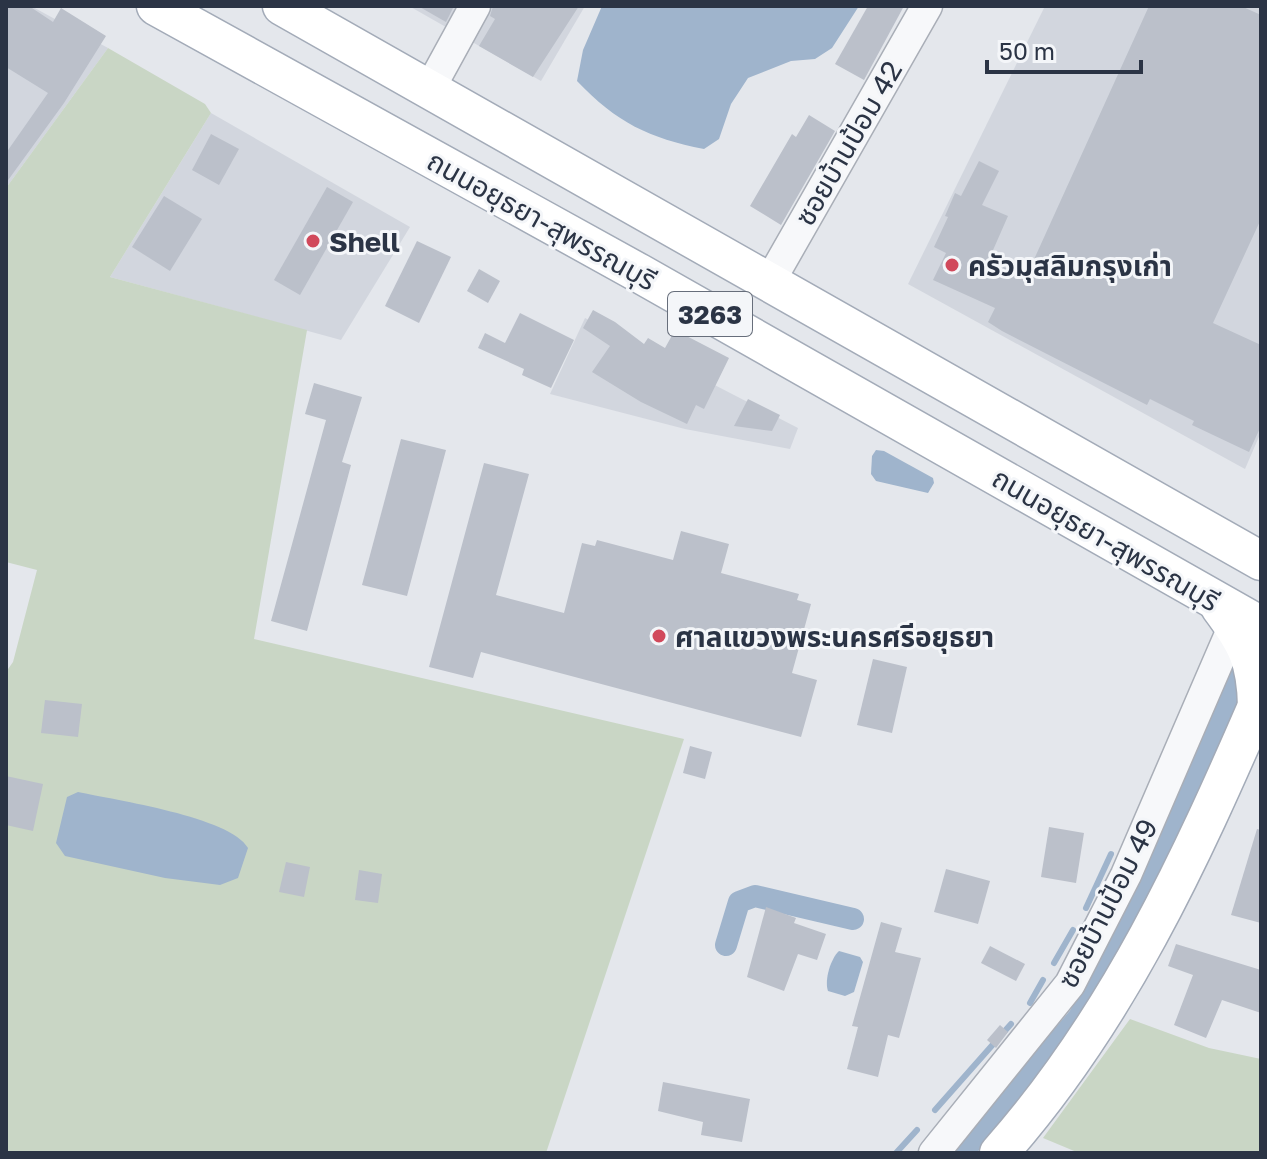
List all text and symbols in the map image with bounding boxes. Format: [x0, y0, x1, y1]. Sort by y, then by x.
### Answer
scale bar [987, 24, 1141, 74]
text: 50 m [999, 36, 1055, 65]
street label: ซอยบ้านป้อม 42 [788, 55, 908, 231]
street label: ถนนอยุธยา-สุพรรณบุรี [421, 143, 662, 298]
place label: Shell [329, 225, 400, 258]
marker: Shell [304, 232, 322, 250]
place label: ครัวมุสลิมกรุงเก่า [968, 249, 1172, 283]
marker: ครัวมุสลิมกรุงเก่า [943, 256, 961, 274]
road number: 3263 [668, 292, 752, 336]
street label: ถนนอยุธยา-สุพรรณบุรี [986, 461, 1225, 618]
place label: ศาลแขวงพระนครศรีอยุธยา [675, 620, 994, 654]
marker: ศาลแขวงพระนครศรีอยุธยา [650, 627, 668, 645]
street label: ซอยบ้านป้อม 49 [1050, 813, 1164, 993]

